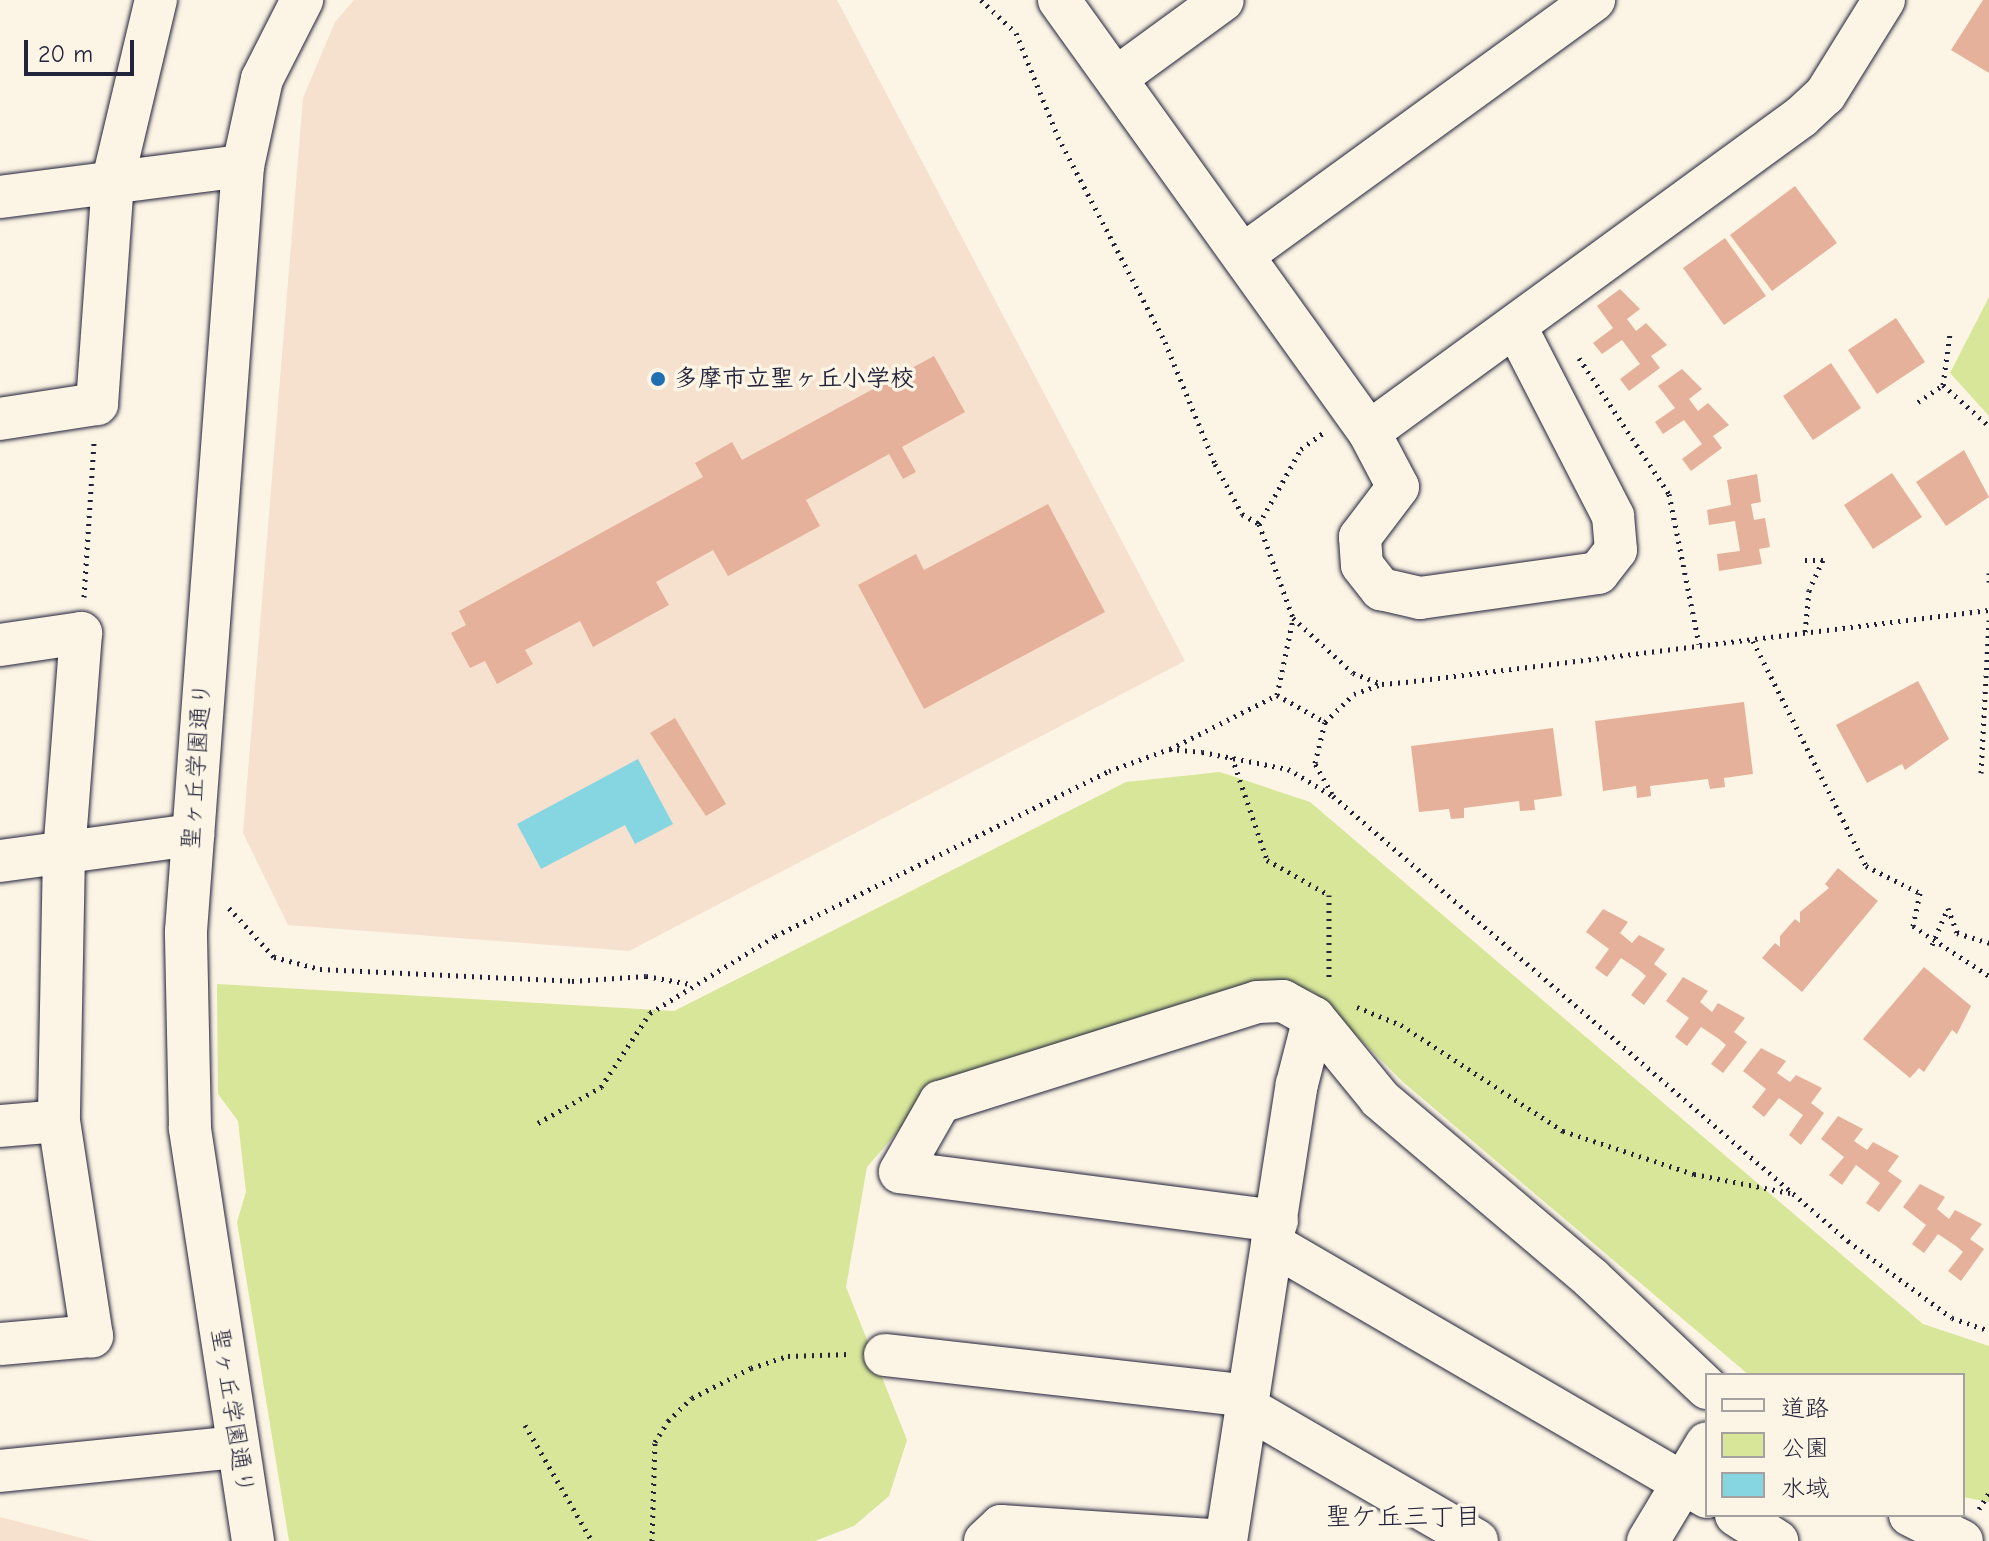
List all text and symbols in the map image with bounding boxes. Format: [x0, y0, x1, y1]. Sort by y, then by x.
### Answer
scale bar [28, 24, 138, 74]
text: 20 m [38, 40, 93, 68]
place label: 多摩市立聖ヶ丘小学校 [674, 365, 914, 393]
marker: 多摩市立聖ヶ丘小学校 [649, 370, 667, 388]
street label: 聖ヶ丘学園通り [177, 681, 217, 851]
street label: 聖ヶ丘学園通り [205, 1326, 259, 1496]
legend [1705, 1373, 1965, 1517]
text: 道路 [1781, 1394, 1829, 1422]
text: 公園 [1781, 1434, 1829, 1462]
text: 水域 [1781, 1474, 1829, 1502]
district label: 聖ケ丘三丁目 [1325, 1502, 1481, 1534]

